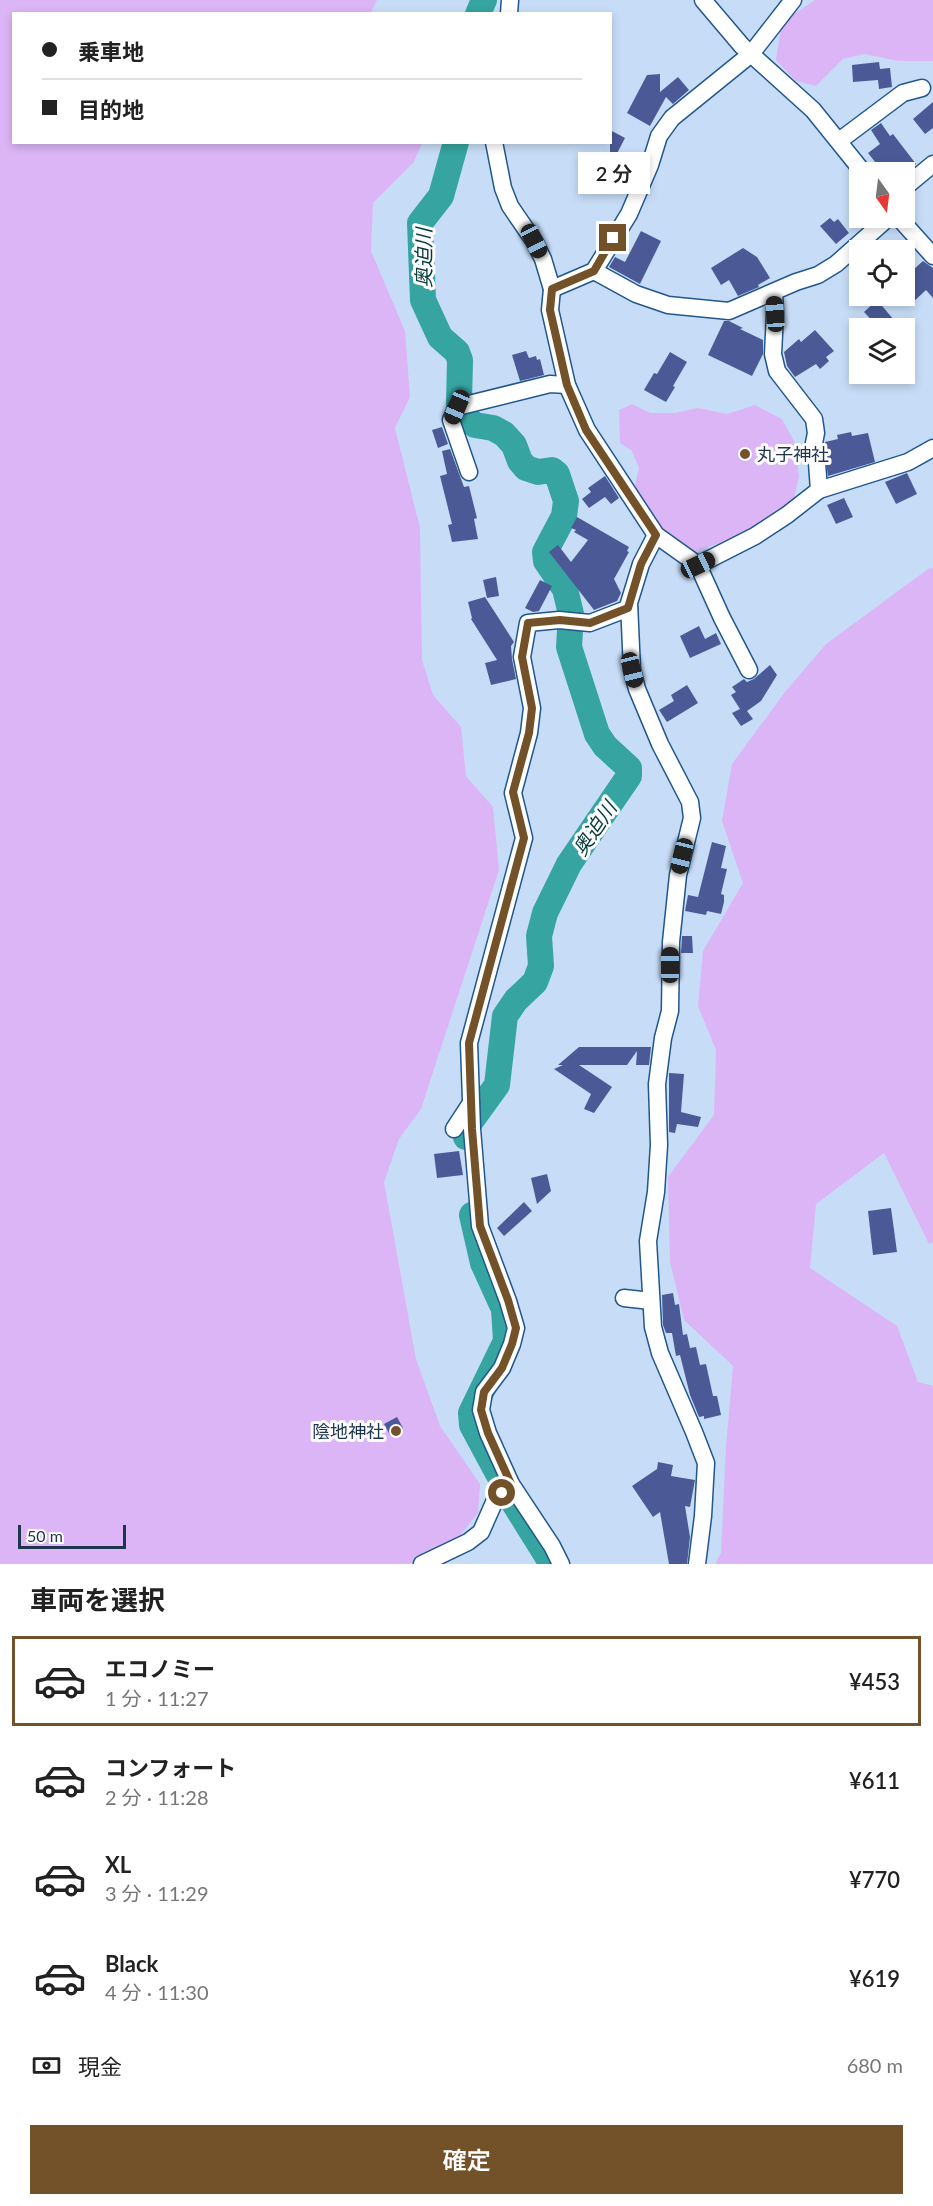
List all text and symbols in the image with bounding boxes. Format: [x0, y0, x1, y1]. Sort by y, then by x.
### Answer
text: 乗車地 [78, 38, 144, 65]
text: 目的地 [78, 96, 144, 123]
callout: 2 分 [577, 151, 649, 193]
text: 2 分 [596, 161, 632, 185]
north arrow [849, 162, 915, 228]
map controls [849, 162, 915, 384]
car [518, 221, 550, 261]
route end [599, 224, 626, 251]
water label: 奥迫川 [411, 226, 435, 288]
button: locate [849, 240, 915, 306]
car [765, 295, 785, 333]
button: layers [849, 318, 915, 384]
car [442, 387, 472, 427]
place label: 丸子神社 [757, 443, 829, 465]
marker: 丸子神社 [738, 447, 752, 461]
car [678, 549, 718, 581]
car [619, 650, 645, 690]
water label: 奥迫川 [567, 795, 622, 860]
car [669, 836, 695, 876]
car [661, 947, 679, 983]
place label: 陰地神社 [312, 1420, 384, 1442]
marker: 陰地神社 [389, 1424, 403, 1438]
route start [488, 1479, 515, 1506]
scale bar [18, 1522, 126, 1550]
text: 50 m [27, 1526, 63, 1545]
text: 車両を選択 [30, 1583, 165, 1616]
icon: car [33, 1654, 87, 1708]
text: エコノミー [105, 1655, 215, 1682]
text: ¥453 [849, 1668, 900, 1695]
text: 1 分 · 11:27 [105, 1686, 209, 1710]
icon: car [33, 1753, 87, 1807]
text: コンフォート [105, 1754, 236, 1781]
text: ¥611 [849, 1767, 900, 1794]
text: 2 分 · 11:28 [105, 1785, 209, 1809]
text: XL [105, 1851, 131, 1878]
icon: car [33, 1852, 87, 1906]
text: ¥770 [849, 1866, 900, 1893]
text: 3 分 · 11:29 [105, 1881, 209, 1905]
text: Black [105, 1950, 158, 1977]
icon: car [33, 1951, 87, 2005]
text: ¥619 [849, 1965, 900, 1992]
text: 4 分 · 11:30 [105, 1980, 209, 2004]
icon: cash [30, 2049, 63, 2082]
text: 現金 [78, 2053, 122, 2080]
text: 680 m [847, 2053, 903, 2077]
button: 確定 [30, 2125, 903, 2194]

